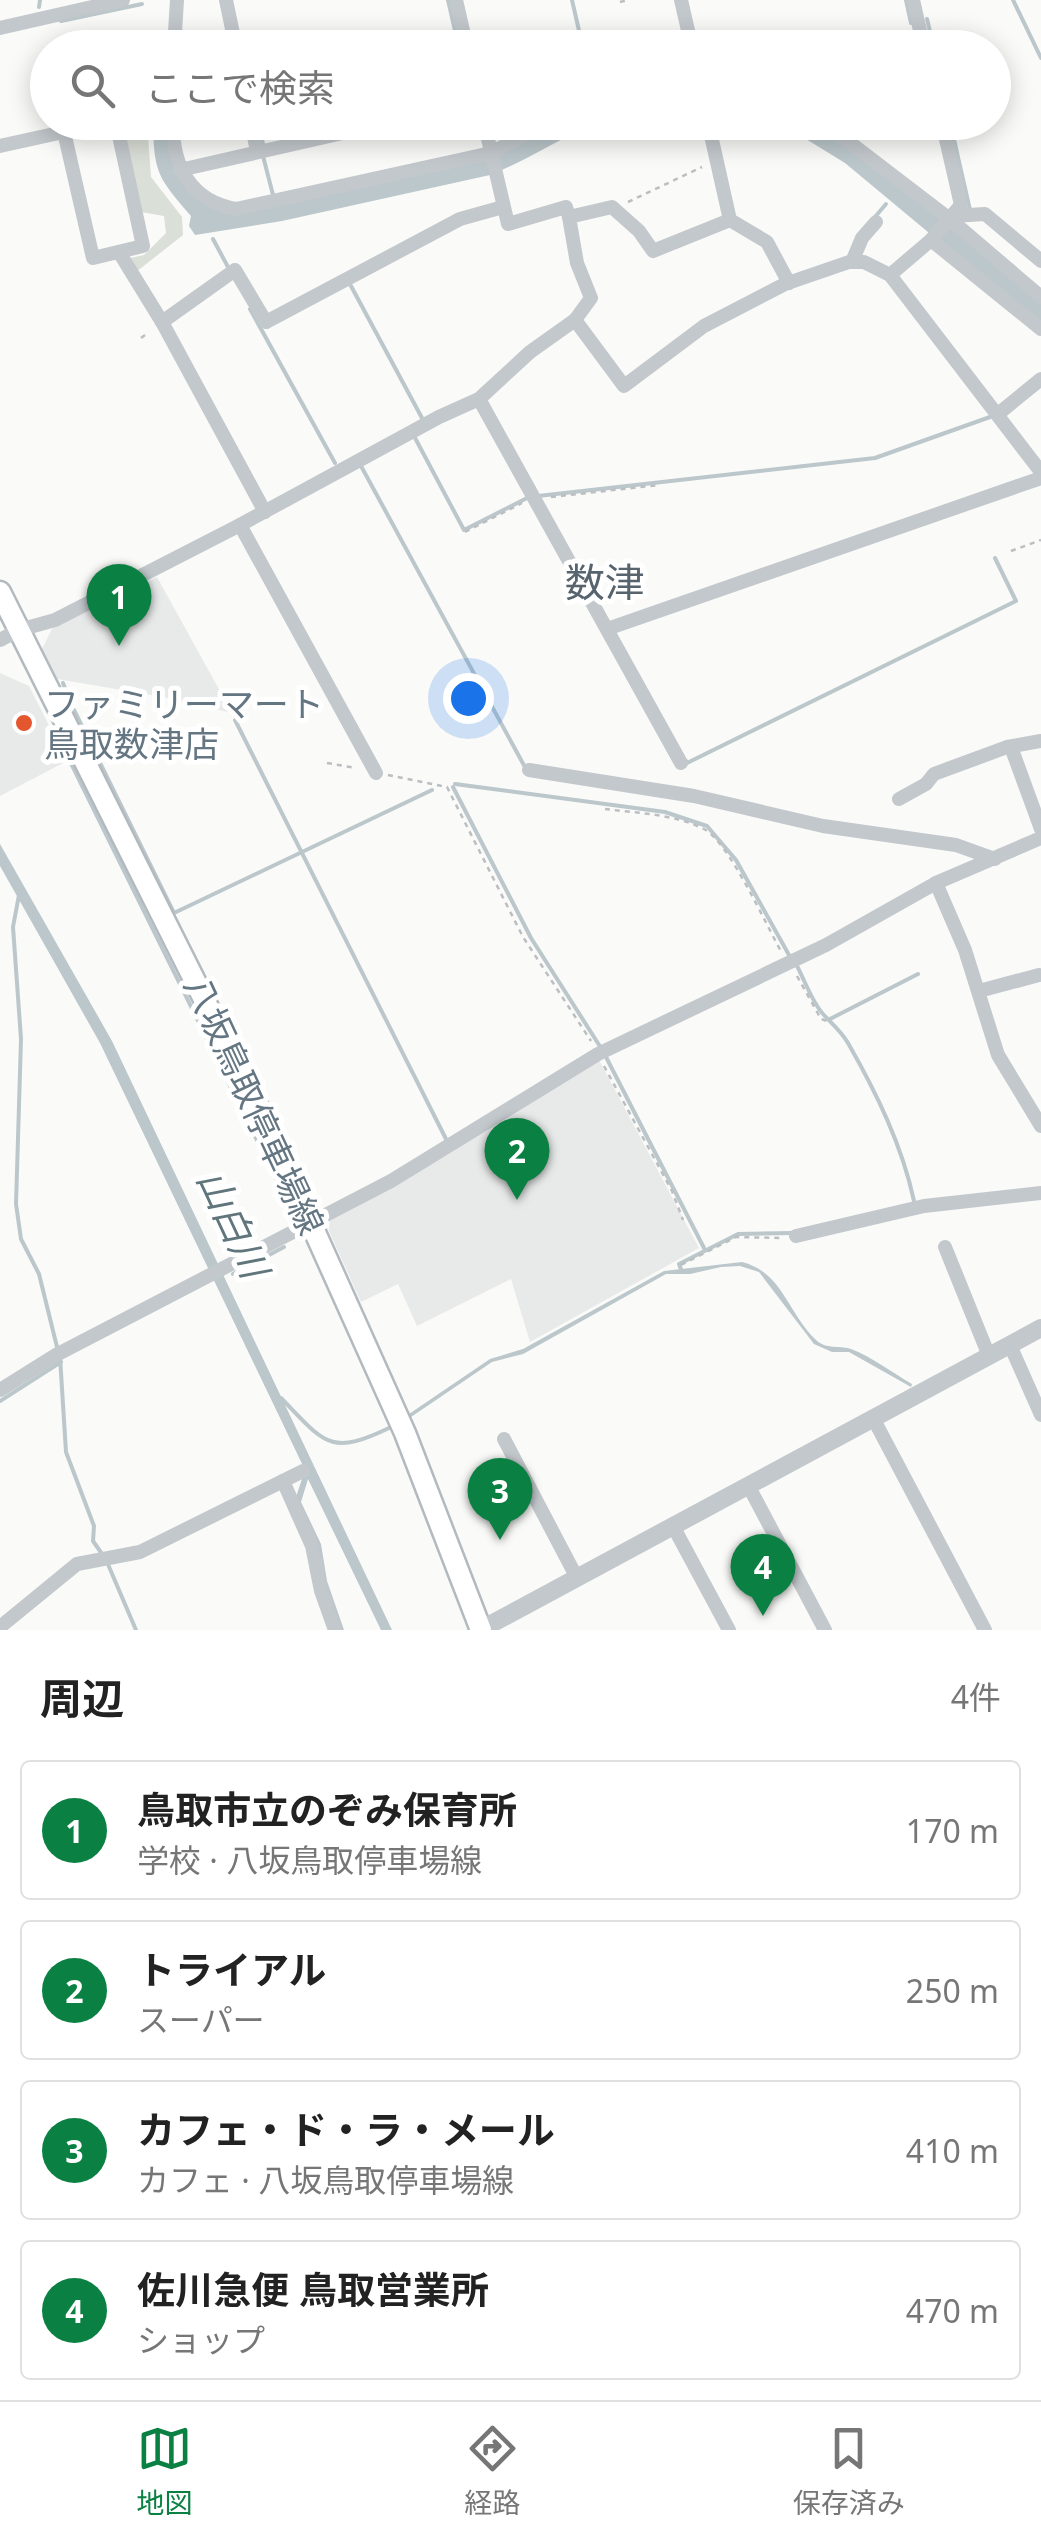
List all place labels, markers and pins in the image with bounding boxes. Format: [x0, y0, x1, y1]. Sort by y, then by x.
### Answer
pin: 1 [86, 564, 152, 646]
place label: ファミリーマート 鳥取数津店 [44, 680, 324, 767]
marker: ファミリーマート 鳥取数津店 [13, 712, 35, 734]
pin: 2 [484, 1118, 550, 1200]
pin: 3 [468, 1458, 532, 1540]
pin: 4 [730, 1534, 796, 1616]

